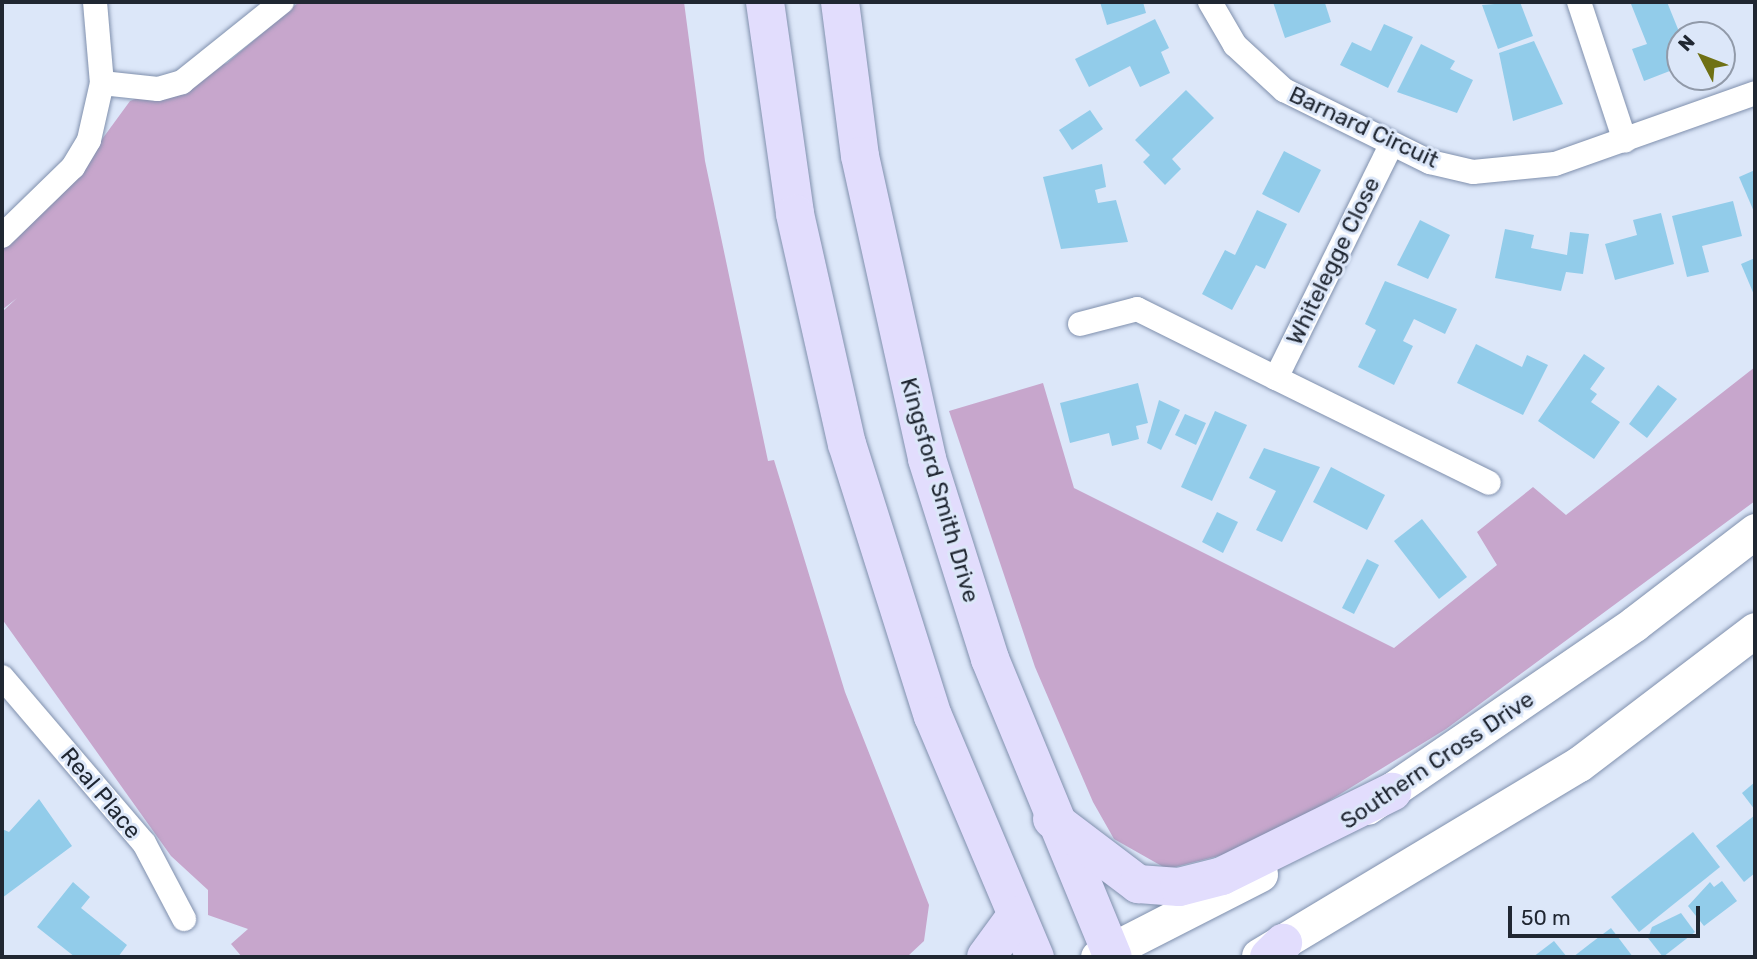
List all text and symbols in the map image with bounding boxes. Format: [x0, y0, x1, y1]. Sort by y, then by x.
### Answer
north arrow [1666, 21, 1736, 91]
text: N [1673, 30, 1700, 56]
street label: Barnard Circuit [1285, 80, 1443, 174]
street label: Whitelegge Close [1280, 173, 1386, 349]
street label: Kingsford Smith Drive [895, 374, 985, 606]
street label: Southern Cross Drive [1335, 685, 1539, 835]
street label: Real Place [55, 742, 147, 844]
scale bar [1512, 892, 1704, 936]
text: 50 m [1521, 905, 1571, 930]

